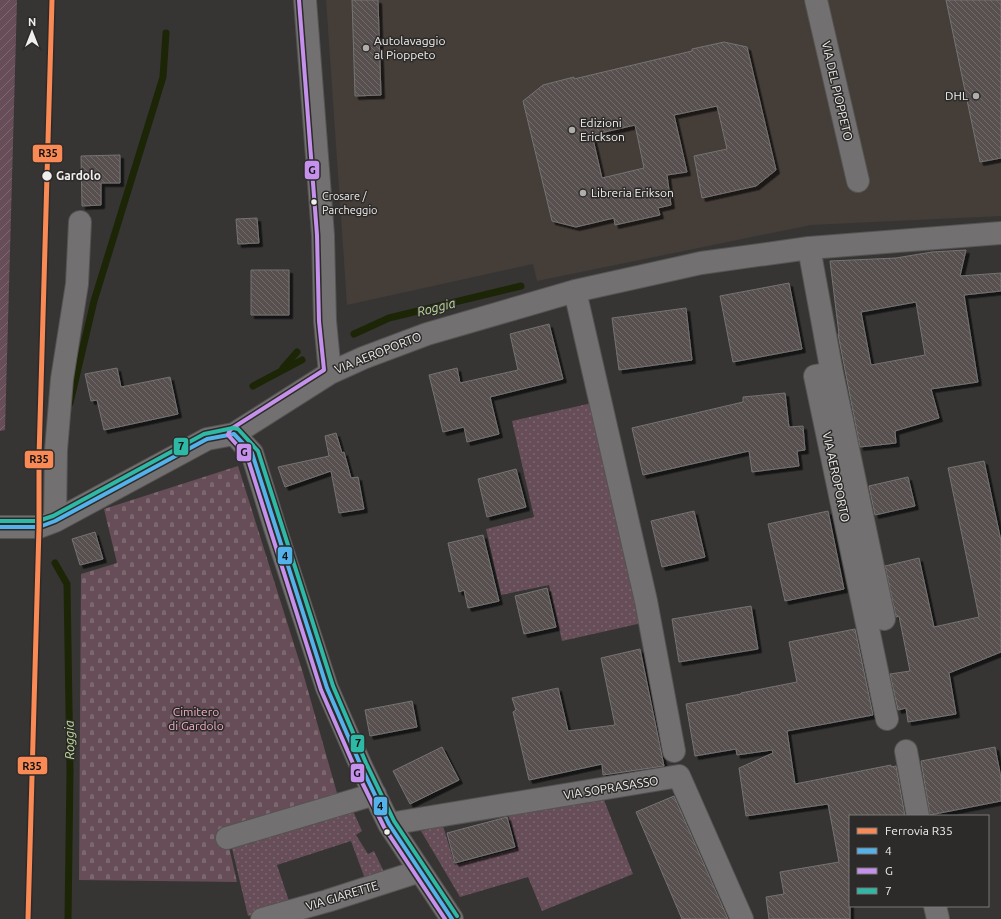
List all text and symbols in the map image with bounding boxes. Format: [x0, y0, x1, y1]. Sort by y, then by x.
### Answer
north arrow [12, 12, 52, 52]
text: N [28, 16, 36, 28]
place label: Autolavaggio al Pioppeto [374, 34, 445, 61]
street label: VIA DEL PIOPPETO [820, 40, 855, 142]
marker: Autolavaggio al Pioppeto [361, 43, 371, 53]
place label: DHL [945, 89, 968, 102]
marker: DHL [971, 91, 981, 101]
place label: Edizioni Erickson [580, 116, 625, 143]
marker: Edizioni Erickson [567, 125, 577, 135]
line badge: R35 [32, 144, 63, 163]
text: R35 [38, 147, 58, 159]
line badge: G [304, 160, 320, 180]
text: G [308, 164, 316, 176]
marker: Gardolo [40, 169, 54, 183]
place label: Gardolo [56, 169, 101, 182]
place label: Libreria Erikson [591, 186, 674, 199]
marker: Libreria Erikson [578, 188, 588, 198]
place label: Crosare / Parcheggio [322, 190, 378, 216]
marker: Crosare / Parcheggio [309, 197, 319, 207]
water label: Roggia [415, 295, 457, 319]
street label: VIA AEROPORTO [333, 329, 423, 376]
street label: VIA AEROPORTO [821, 430, 852, 523]
line badge: 7 [173, 437, 189, 456]
text: 7 [178, 440, 184, 452]
line badge: G [236, 443, 252, 462]
text: G [240, 446, 248, 458]
line badge: R35 [24, 450, 54, 469]
text: R35 [29, 453, 49, 465]
line badge: 4 [277, 546, 293, 565]
text: 4 [282, 550, 288, 562]
park label: Cimitero di Gardolo [168, 705, 224, 732]
water label: Roggia [62, 720, 76, 760]
line badge: 7 [350, 734, 365, 753]
text: 7 [355, 737, 361, 749]
line badge: R35 [17, 756, 48, 775]
text: R35 [22, 760, 42, 772]
line badge: G [350, 763, 365, 783]
text: G [353, 767, 361, 779]
street label: VIA SOPRASASSO [562, 774, 659, 801]
line badge: 4 [373, 796, 388, 816]
text: 4 [377, 800, 383, 812]
legend [849, 815, 989, 907]
text: Ferrovia R35 [885, 824, 953, 837]
unlabelled marker [382, 827, 392, 837]
text: 4 [885, 844, 892, 857]
text: G [885, 864, 893, 877]
street label: VIA GIARETTE [304, 878, 380, 913]
text: 7 [885, 884, 892, 897]

